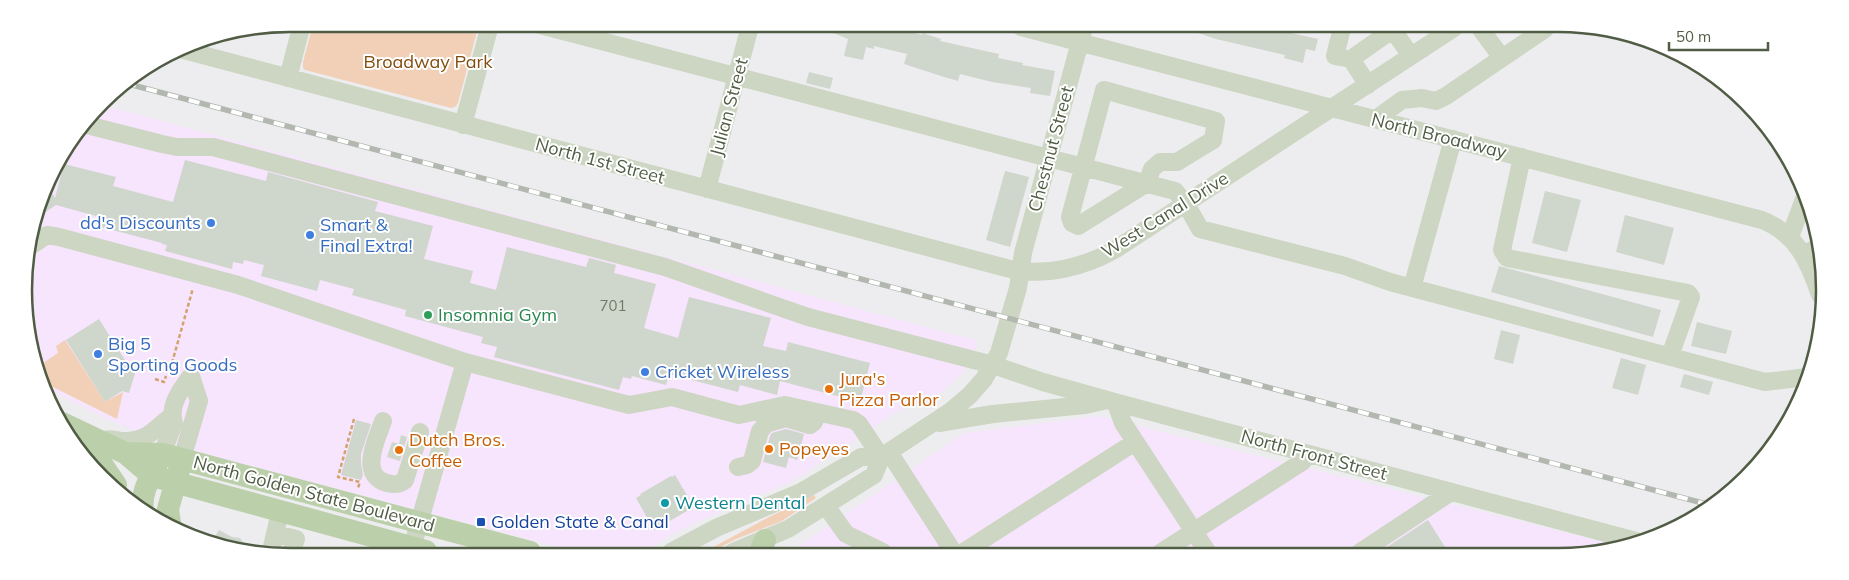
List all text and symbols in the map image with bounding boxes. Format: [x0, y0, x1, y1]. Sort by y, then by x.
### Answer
scale bar [1669, 20, 1768, 52]
text: 50 m [1676, 27, 1711, 46]
park label: Broadway Park [364, 50, 493, 73]
street label: Julian Street [704, 55, 753, 158]
street label: Chestnut Street [1023, 83, 1078, 214]
street label: North Broadway [1369, 108, 1510, 164]
street label: North 1st Street [533, 132, 667, 189]
street label: West Canal Drive [1097, 166, 1232, 263]
place label: dd's Discounts [80, 211, 201, 234]
place label: Smart & Final Extra! [320, 213, 413, 257]
marker: dd's Discounts [205, 217, 217, 229]
marker: Smart & Final Extra! [304, 229, 316, 241]
house number: 701 [599, 296, 627, 315]
place label: Insomnia Gym [438, 303, 557, 326]
marker: Insomnia Gym [422, 309, 434, 321]
place label: Big 5 Sporting Goods [108, 332, 237, 376]
marker: Big 5 Sporting Goods [92, 348, 104, 360]
place label: Cricket Wireless [655, 360, 789, 383]
marker: Cricket Wireless [639, 366, 651, 378]
place label: Jura's Pizza Parlor [839, 367, 939, 411]
marker: Jura's Pizza Parlor [823, 383, 835, 395]
street label: North Front Street [1239, 424, 1390, 485]
place label: Dutch Bros. Coffee [409, 428, 505, 472]
place label: Popeyes [779, 437, 849, 460]
marker: Popeyes [763, 443, 775, 455]
marker: Dutch Bros. Coffee [393, 444, 405, 456]
street label: North Golden State Boulevard [191, 450, 437, 537]
place label: Western Dental [675, 491, 806, 514]
marker: Western Dental [659, 497, 671, 509]
place label: Golden State & Canal [491, 510, 669, 533]
marker: Golden State & Canal [475, 516, 487, 528]

